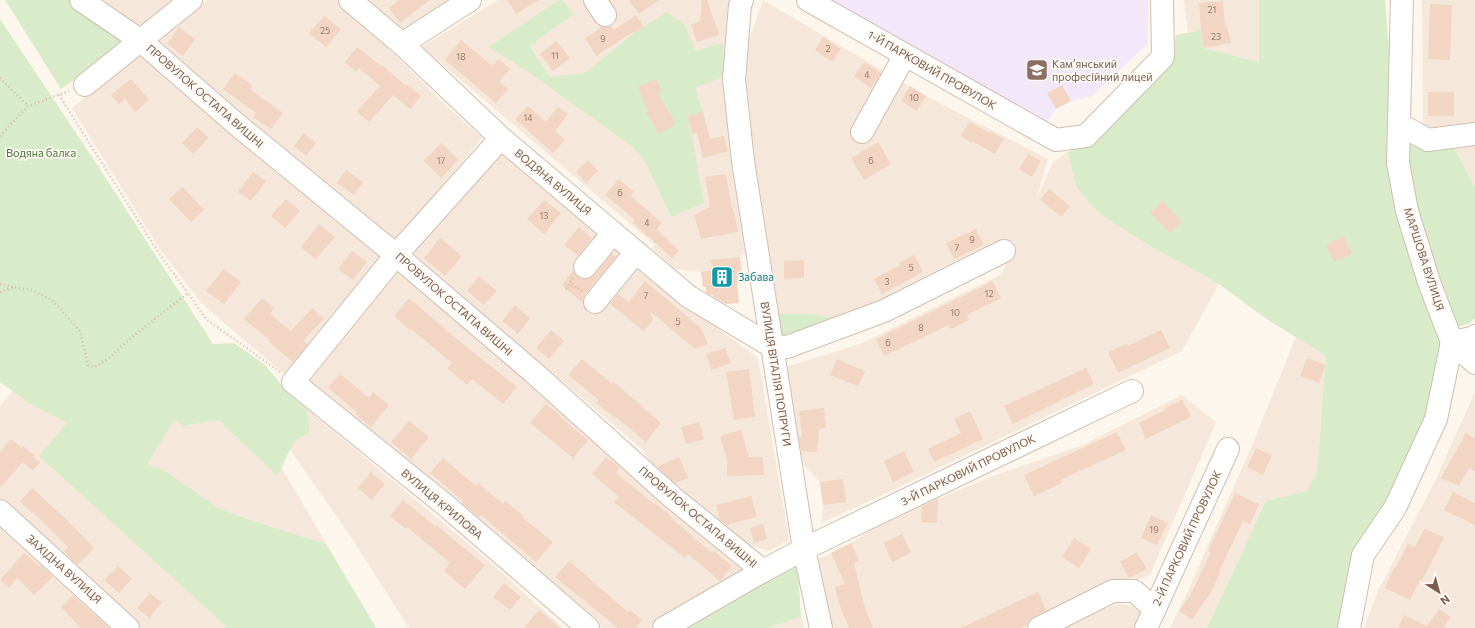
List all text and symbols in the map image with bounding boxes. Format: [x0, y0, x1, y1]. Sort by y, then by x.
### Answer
house number: 21 [1208, 4, 1216, 15]
house number: 25 [320, 25, 330, 36]
street label: 1-Й ПАРКОВИЙ ПРОВУЛОК [866, 26, 1000, 112]
house number: 23 [1211, 31, 1221, 42]
house number: 9 [600, 33, 606, 44]
street label: ПРОВУЛОК ОСТАПА ВИШНІ [144, 41, 266, 150]
house number: 2 [826, 43, 831, 54]
house number: 11 [551, 50, 559, 61]
house number: 18 [456, 51, 466, 62]
school or university icon: Кам’янський професійний лицей [1024, 57, 1050, 83]
place label: Кам’янський професійний лицей [1052, 57, 1153, 83]
house number: 4 [864, 69, 870, 80]
house number: 10 [909, 92, 919, 103]
house number: 14 [523, 112, 533, 123]
park label: Водяна балка [6, 146, 76, 159]
street label: ВОДЯНА ВУЛИЦЯ [513, 146, 594, 217]
house number: 17 [437, 155, 446, 166]
house number: 6 [868, 155, 874, 166]
house number: 6 [617, 187, 623, 198]
street label: МАРШОВА ВУЛИЦЯ [1402, 206, 1447, 312]
house number: 13 [540, 210, 548, 221]
house number: 4 [644, 217, 650, 228]
house number: 9 [969, 234, 975, 245]
house number: 7 [955, 242, 960, 253]
street label: ПРОВУЛОК ОСТАПА ВИШНІ [393, 249, 515, 358]
house number: 5 [908, 262, 914, 273]
building icon: Забава [709, 264, 735, 290]
place label: Забава [738, 270, 774, 283]
house number: 3 [884, 276, 890, 287]
house number: 12 [985, 288, 993, 299]
house number: 7 [644, 290, 649, 301]
street label: ВУЛИЦЯ ВІТАЛІЯ ПОПРУГИ [759, 301, 794, 447]
house number: 10 [950, 307, 960, 318]
house number: 5 [675, 316, 681, 327]
house number: 8 [918, 322, 924, 333]
house number: 6 [885, 337, 891, 348]
street label: 3-Й ПАРКОВИЙ ПРОВУЛОК [898, 430, 1038, 508]
street label: ПРОВУЛОК ОСТАПА ВИШНІ [636, 463, 760, 570]
street label: ВУЛИЦЯ КРИЛОВА [399, 466, 486, 542]
street label: 2-Й ПАРКОВИЙ ПРОВУЛОК [1149, 467, 1224, 607]
house number: 19 [1149, 524, 1159, 535]
street label: ЗАХІДНА ВУЛИЦЯ [24, 531, 105, 606]
north arrow [1419, 572, 1459, 612]
text: N [1438, 593, 1453, 608]

